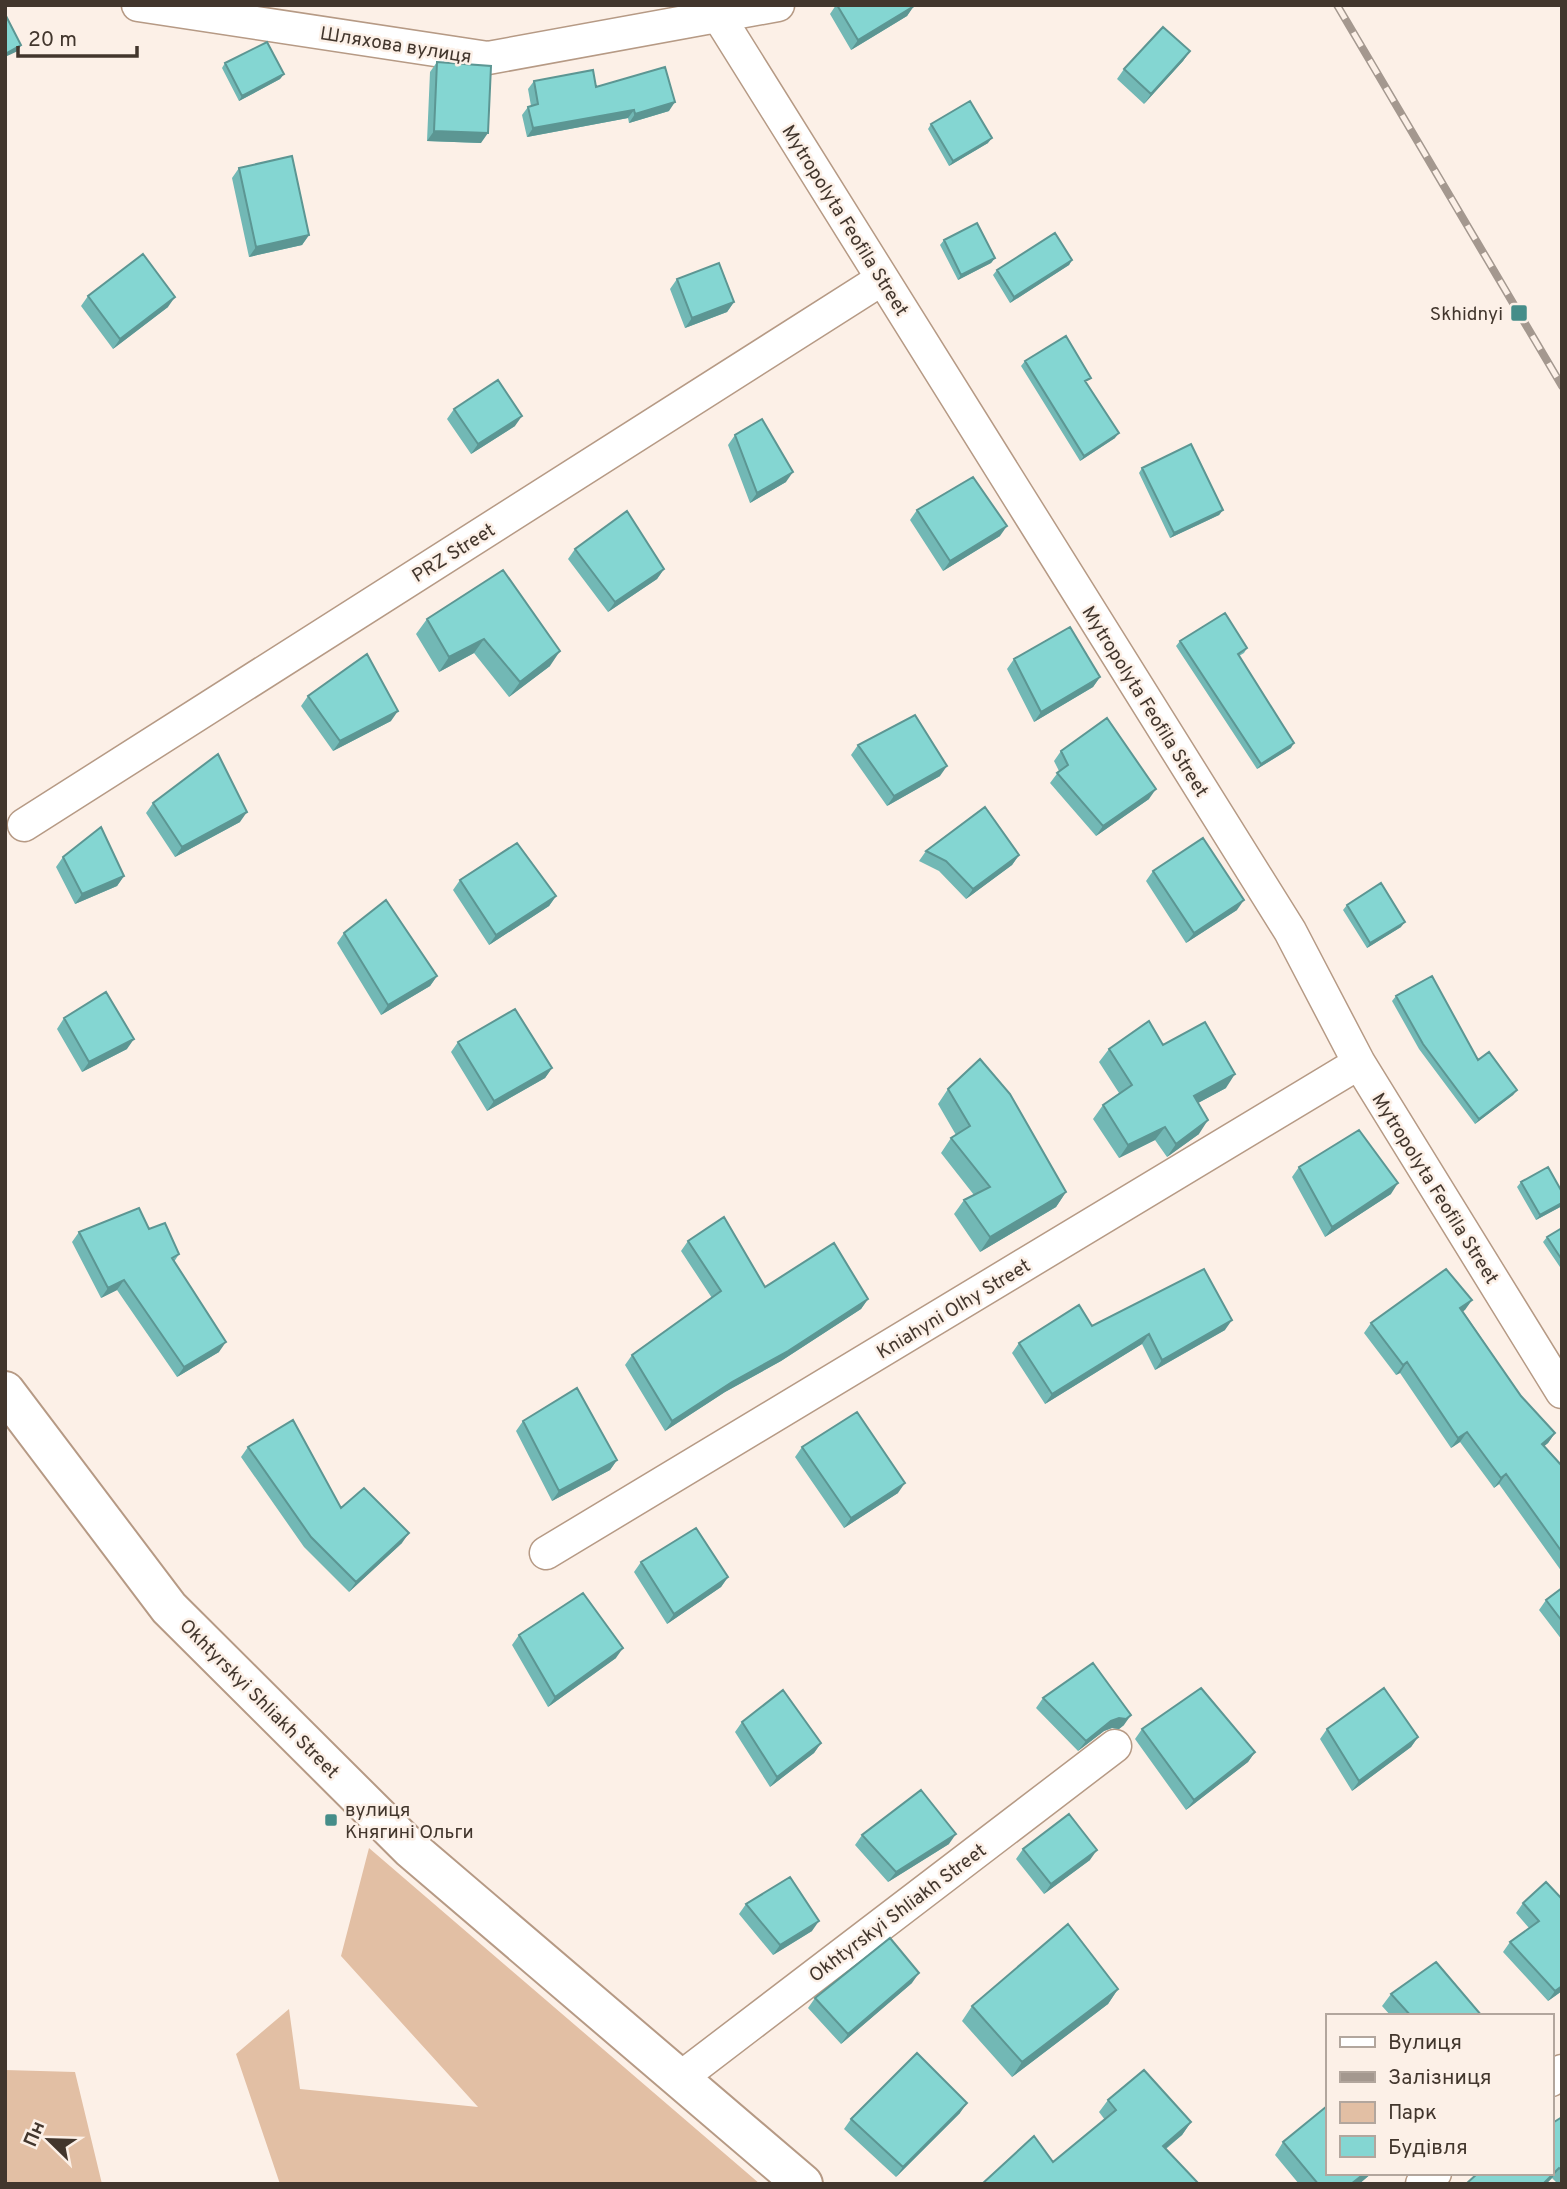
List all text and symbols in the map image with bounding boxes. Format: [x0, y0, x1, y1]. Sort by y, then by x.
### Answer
scale bar [18, 14, 136, 58]
street label: Шляхова вулиця [318, 22, 473, 70]
text: 20 m [28, 27, 77, 54]
street label: Mytropolyta Feofila Street [776, 121, 913, 321]
place label: Skhidnyi [1430, 303, 1503, 327]
marker: Skhidnyi [1509, 303, 1529, 323]
street label: PRZ Street [408, 519, 500, 589]
street label: Mytropolyta Feofila Street [1076, 602, 1213, 802]
street label: Mytropolyta Feofila Street [1366, 1089, 1503, 1289]
street label: Kniahyni Olhy Street [873, 1254, 1035, 1365]
street label: Okhtyrskyi Shliakh Street [174, 1615, 343, 1784]
place label: вулиця Княгині Ольги [345, 1799, 474, 1845]
marker: вулиця Княгині Ольги [323, 1812, 339, 1828]
street label: Okhtyrskyi Shliakh Street [805, 1839, 992, 1988]
legend [1326, 2014, 1553, 2175]
text: Вулиця [1388, 2030, 1462, 2057]
text: Залізниця [1388, 2065, 1492, 2092]
text: Парк [1388, 2100, 1437, 2127]
north arrow [14, 2105, 84, 2175]
text: Пн [19, 2118, 51, 2151]
text: Будівля [1388, 2135, 1468, 2162]

